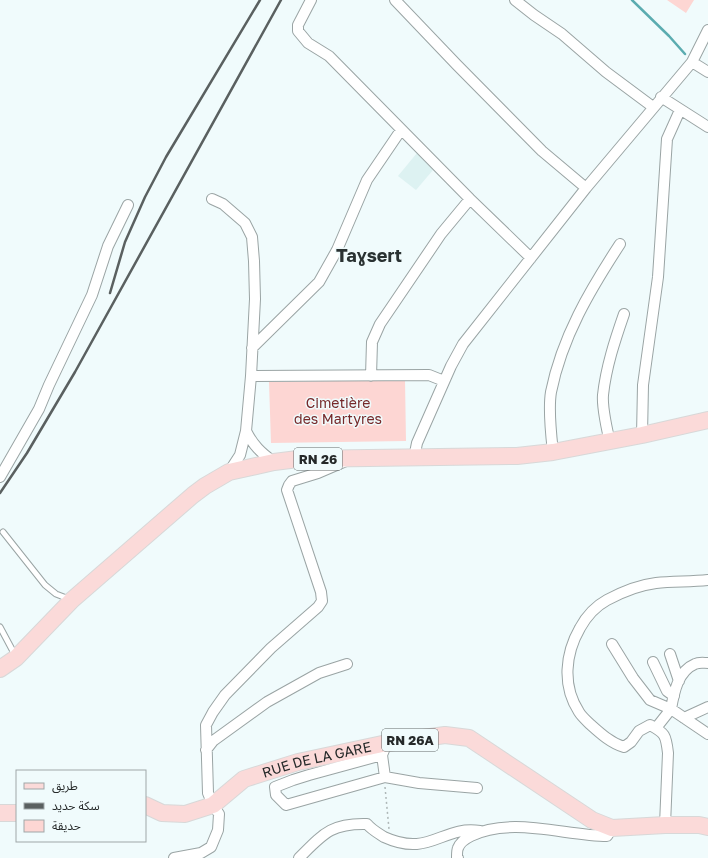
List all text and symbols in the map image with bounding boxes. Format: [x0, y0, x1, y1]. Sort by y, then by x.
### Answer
district label: Taɣsert [336, 244, 402, 266]
park label: Cimetière des Martyres [294, 394, 382, 427]
road number: RN 26 [294, 448, 342, 470]
road number: RN 26A [382, 729, 438, 751]
street label: RUE DE LA GARE [260, 738, 373, 781]
legend [16, 770, 146, 842]
text: طريق [52, 778, 78, 794]
text: سكة حديد [52, 798, 100, 813]
text: حديقة [52, 818, 81, 833]

